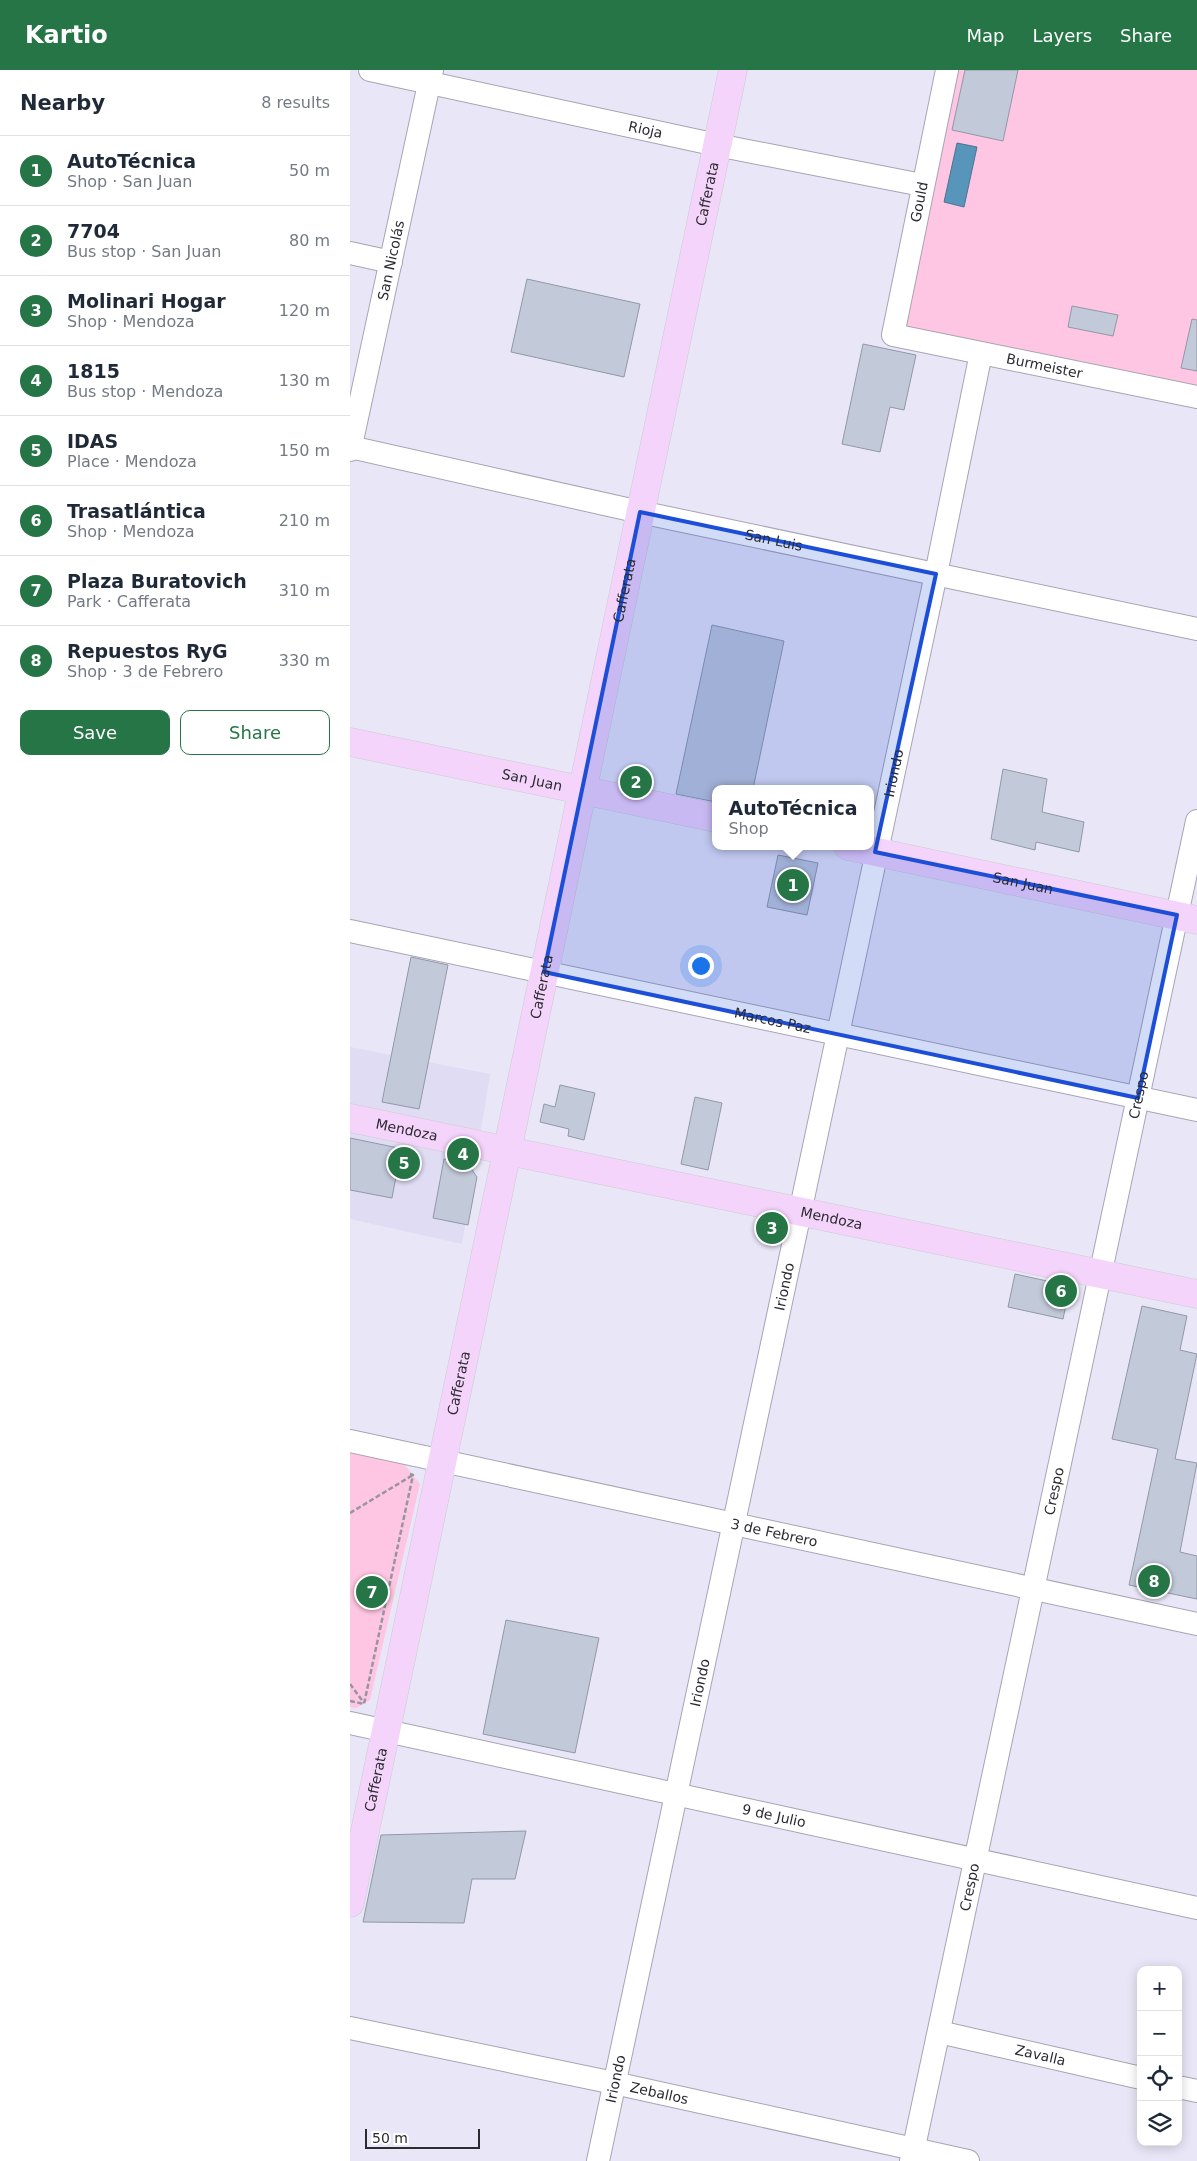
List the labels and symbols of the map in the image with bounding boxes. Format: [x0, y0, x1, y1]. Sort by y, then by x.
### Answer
street label: Rioja [627, 118, 664, 141]
street label: Cafferata [693, 160, 722, 227]
street label: Gould [907, 180, 931, 224]
street label: San Nicolás [375, 219, 407, 302]
street label: Burmeister [1005, 350, 1084, 381]
street label: San Luis [744, 526, 804, 554]
street label: Cafferata [610, 557, 639, 624]
street label: Iriondo [881, 748, 906, 799]
pin: 2 [620, 763, 652, 801]
street label: San Juan [500, 766, 564, 794]
pin: 1 [777, 866, 809, 904]
street label: San Juan [991, 869, 1055, 897]
street label: Cafferata [527, 953, 556, 1020]
your location [688, 953, 714, 979]
street label: Marcos Paz [733, 1004, 812, 1036]
street label: Crespo [1126, 1070, 1151, 1120]
street label: Mendoza [374, 1116, 439, 1144]
pin: 4 [447, 1135, 479, 1173]
pin: 5 [388, 1144, 420, 1182]
street label: Mendoza [799, 1204, 864, 1232]
pin: 3 [756, 1209, 788, 1247]
street label: Iriondo [771, 1261, 797, 1312]
pin: 6 [1045, 1272, 1077, 1310]
street label: Cafferata [444, 1350, 473, 1417]
street label: Crespo [1041, 1466, 1067, 1517]
street label: 3 de Febrero [729, 1516, 819, 1550]
pin: 8 [1138, 1562, 1170, 1600]
pin: 7 [356, 1573, 388, 1611]
street label: Iriondo [687, 1657, 713, 1708]
street label: Cafferata [361, 1746, 390, 1813]
street label: 9 de Julio [741, 1801, 807, 1830]
street label: Crespo [957, 1862, 982, 1913]
street label: Zavalla [1014, 2042, 1067, 2069]
street label: Iriondo [603, 2053, 628, 2104]
street label: Zeballos [629, 2079, 690, 2107]
scale bar [365, 2126, 480, 2149]

